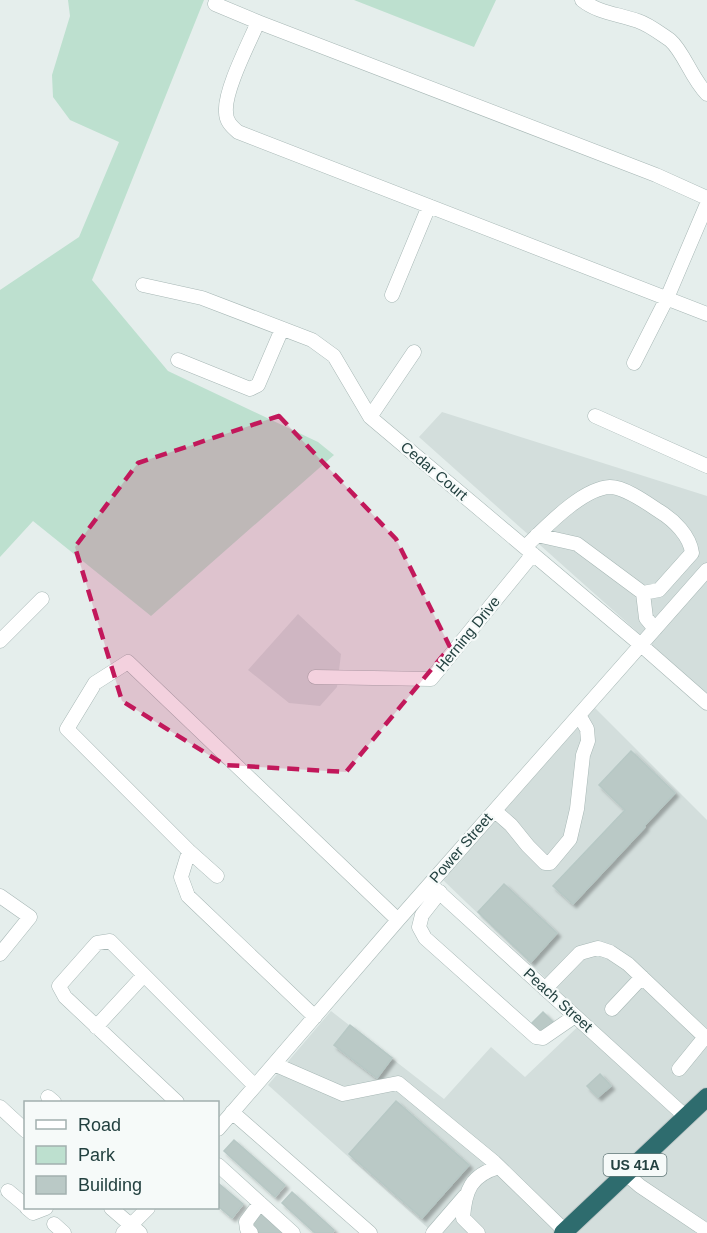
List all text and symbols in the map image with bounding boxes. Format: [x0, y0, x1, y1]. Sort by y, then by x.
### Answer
street label: Cedar Court [398, 438, 472, 504]
street label: Herning Drive [432, 593, 503, 675]
street label: Power Street [426, 809, 496, 886]
street label: Peach Street [520, 964, 597, 1036]
legend [24, 1101, 219, 1209]
text: Road [78, 1115, 121, 1135]
text: Park [78, 1145, 116, 1165]
road number: US 41A [604, 1154, 666, 1176]
text: Building [78, 1175, 142, 1195]

